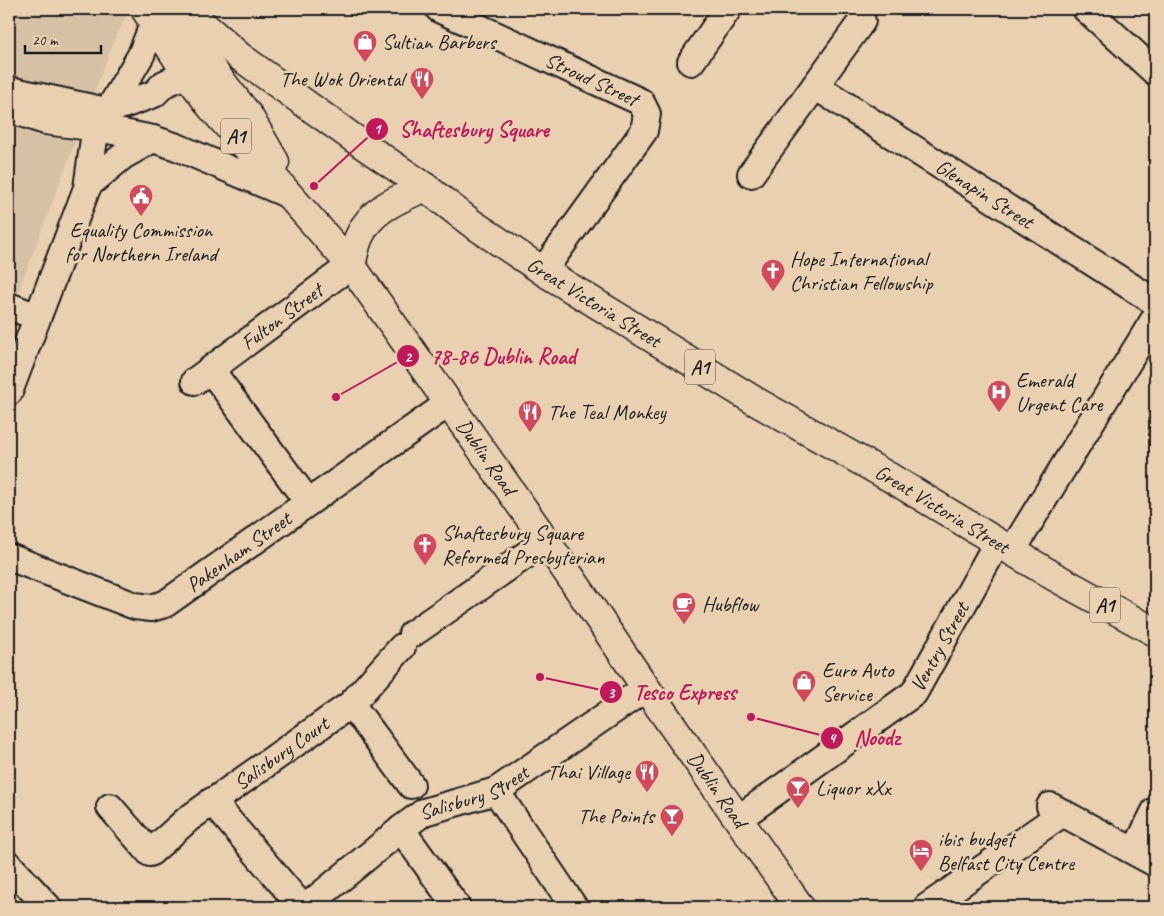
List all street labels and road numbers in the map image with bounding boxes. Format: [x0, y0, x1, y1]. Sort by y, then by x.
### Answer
street label: Stroud Street [541, 47, 645, 113]
road number: A1 [221, 118, 251, 154]
street label: Glenapin Street [931, 153, 1040, 235]
street label: Great Victoria Street [522, 251, 667, 354]
street label: Fulton Street [236, 276, 330, 355]
road number: A1 [685, 350, 715, 384]
street label: Dublin Road [451, 414, 524, 503]
street label: Great Victoria Street [870, 459, 1016, 560]
street label: Pakenham Street [181, 505, 298, 598]
road number: A1 [1090, 588, 1120, 622]
street label: Ventry Street [904, 596, 976, 696]
street label: Salisbury Court [229, 710, 335, 796]
street label: Dublin Road [682, 746, 755, 835]
street label: Salisbury Street [416, 758, 535, 826]

